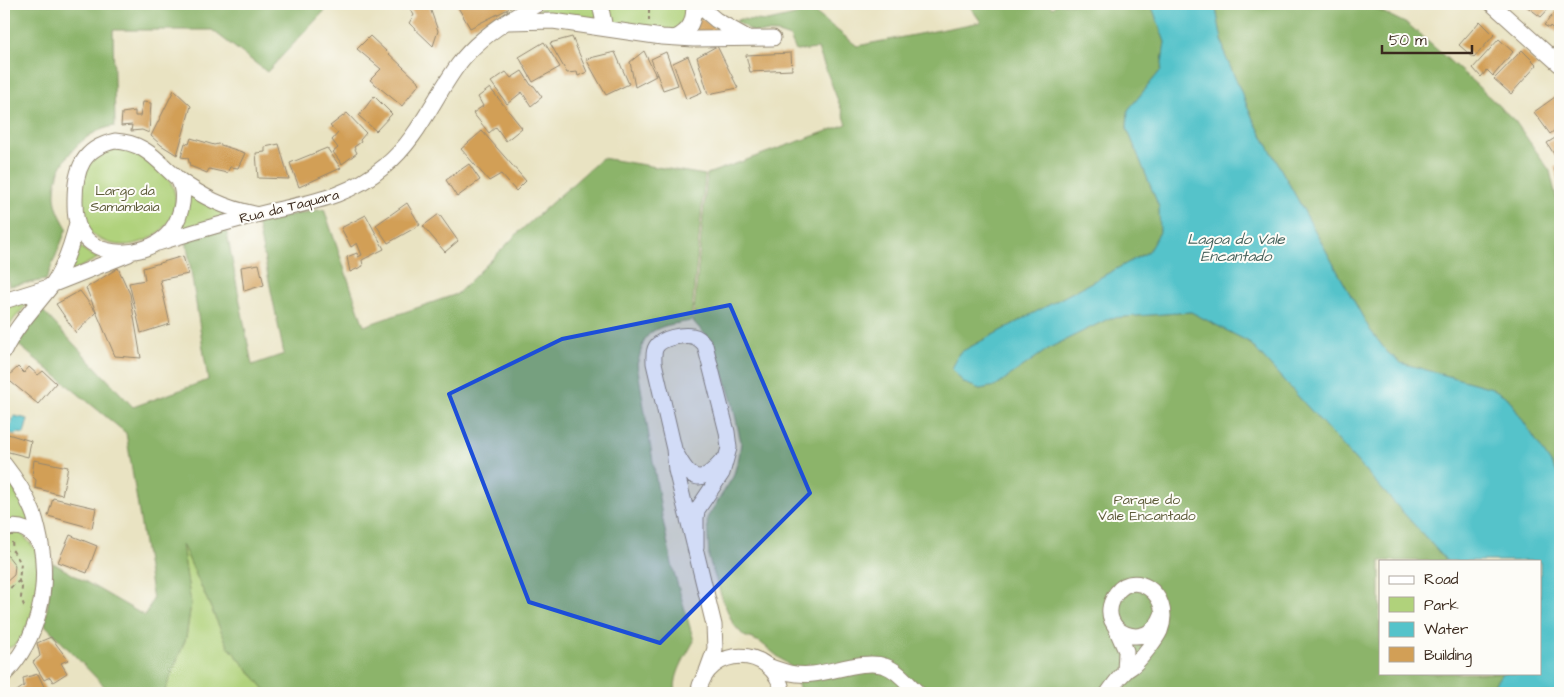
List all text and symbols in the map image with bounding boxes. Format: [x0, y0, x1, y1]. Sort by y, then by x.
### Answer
scale bar [1382, 22, 1472, 54]
text: 50 m [1389, 30, 1427, 51]
park label: Largo da Samambaia [90, 181, 160, 217]
street label: Rua da Taquara [237, 185, 341, 229]
water label: Lagoa do Vale Encantado [1187, 229, 1286, 267]
park label: Parque do Vale Encantado [1098, 490, 1196, 526]
legend [1379, 560, 1542, 674]
text: Road [1424, 569, 1459, 590]
text: Park [1424, 595, 1459, 616]
text: Water [1424, 619, 1468, 640]
text: Building [1424, 645, 1472, 667]

